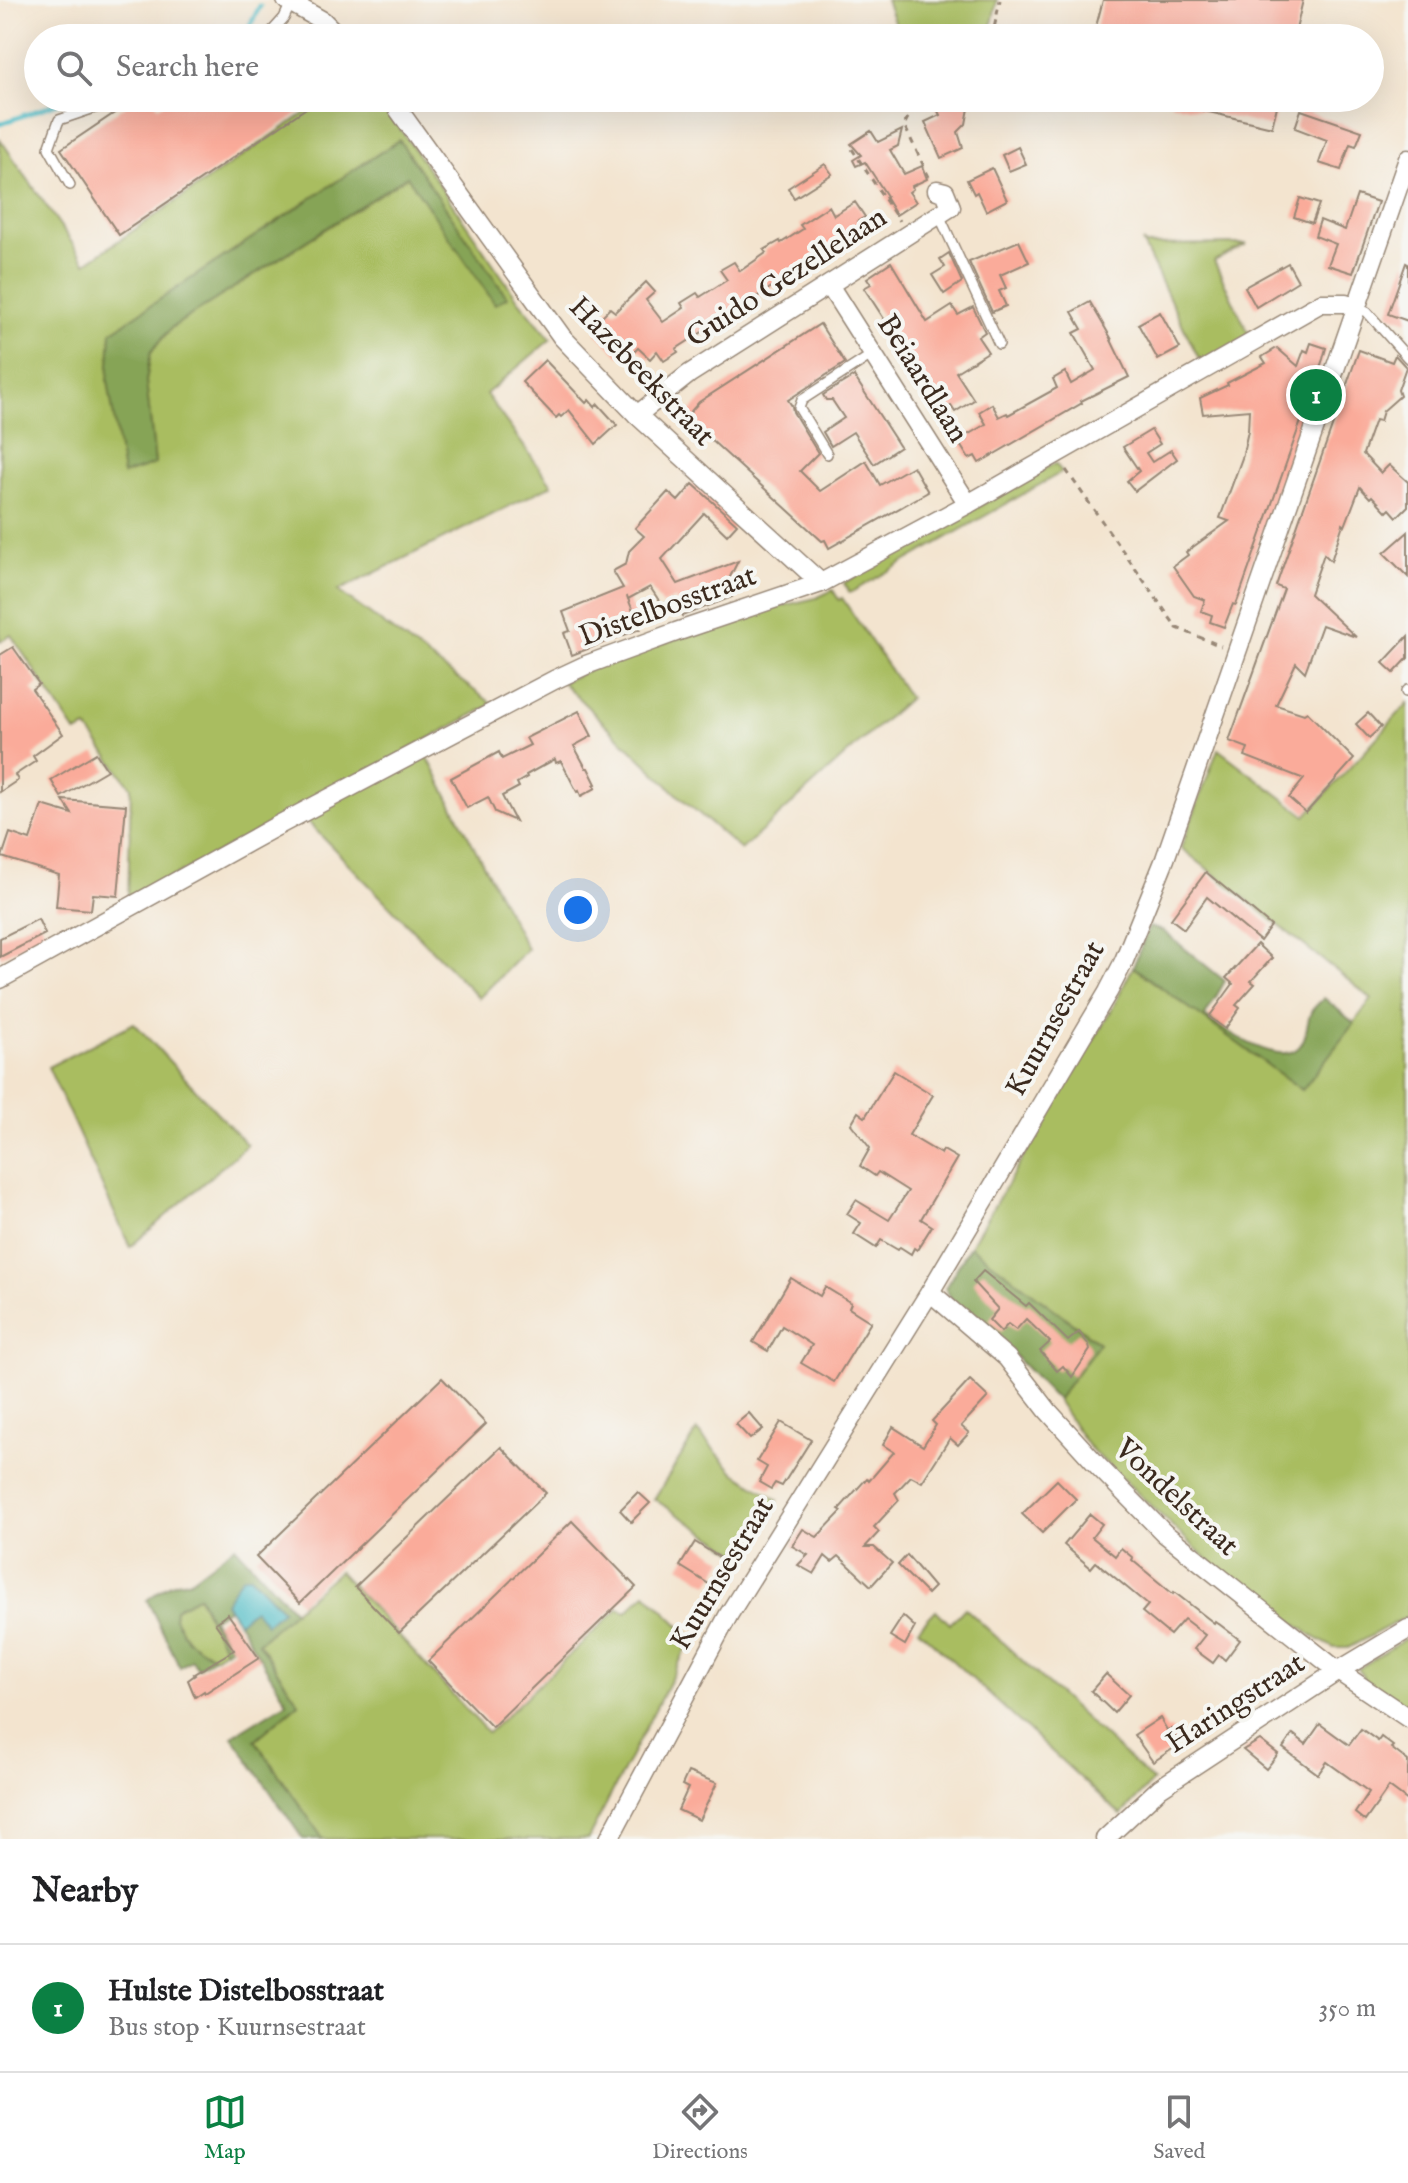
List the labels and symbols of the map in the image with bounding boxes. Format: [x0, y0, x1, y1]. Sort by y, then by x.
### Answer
street label: Guido Gezellelaan [680, 199, 894, 357]
street label: Hazebeekstraat [560, 289, 722, 455]
street label: Beiaardlaan [868, 308, 976, 450]
pin: 1 [1290, 365, 1342, 425]
street label: Distelbosstraat [574, 557, 762, 657]
your location [558, 890, 598, 930]
street label: Kuurnsestraat [998, 935, 1114, 1103]
street label: Vondelstraat [1105, 1430, 1246, 1565]
street label: Kuurnsestraat [662, 1490, 784, 1658]
street label: Haringstraat [1159, 1645, 1313, 1763]

